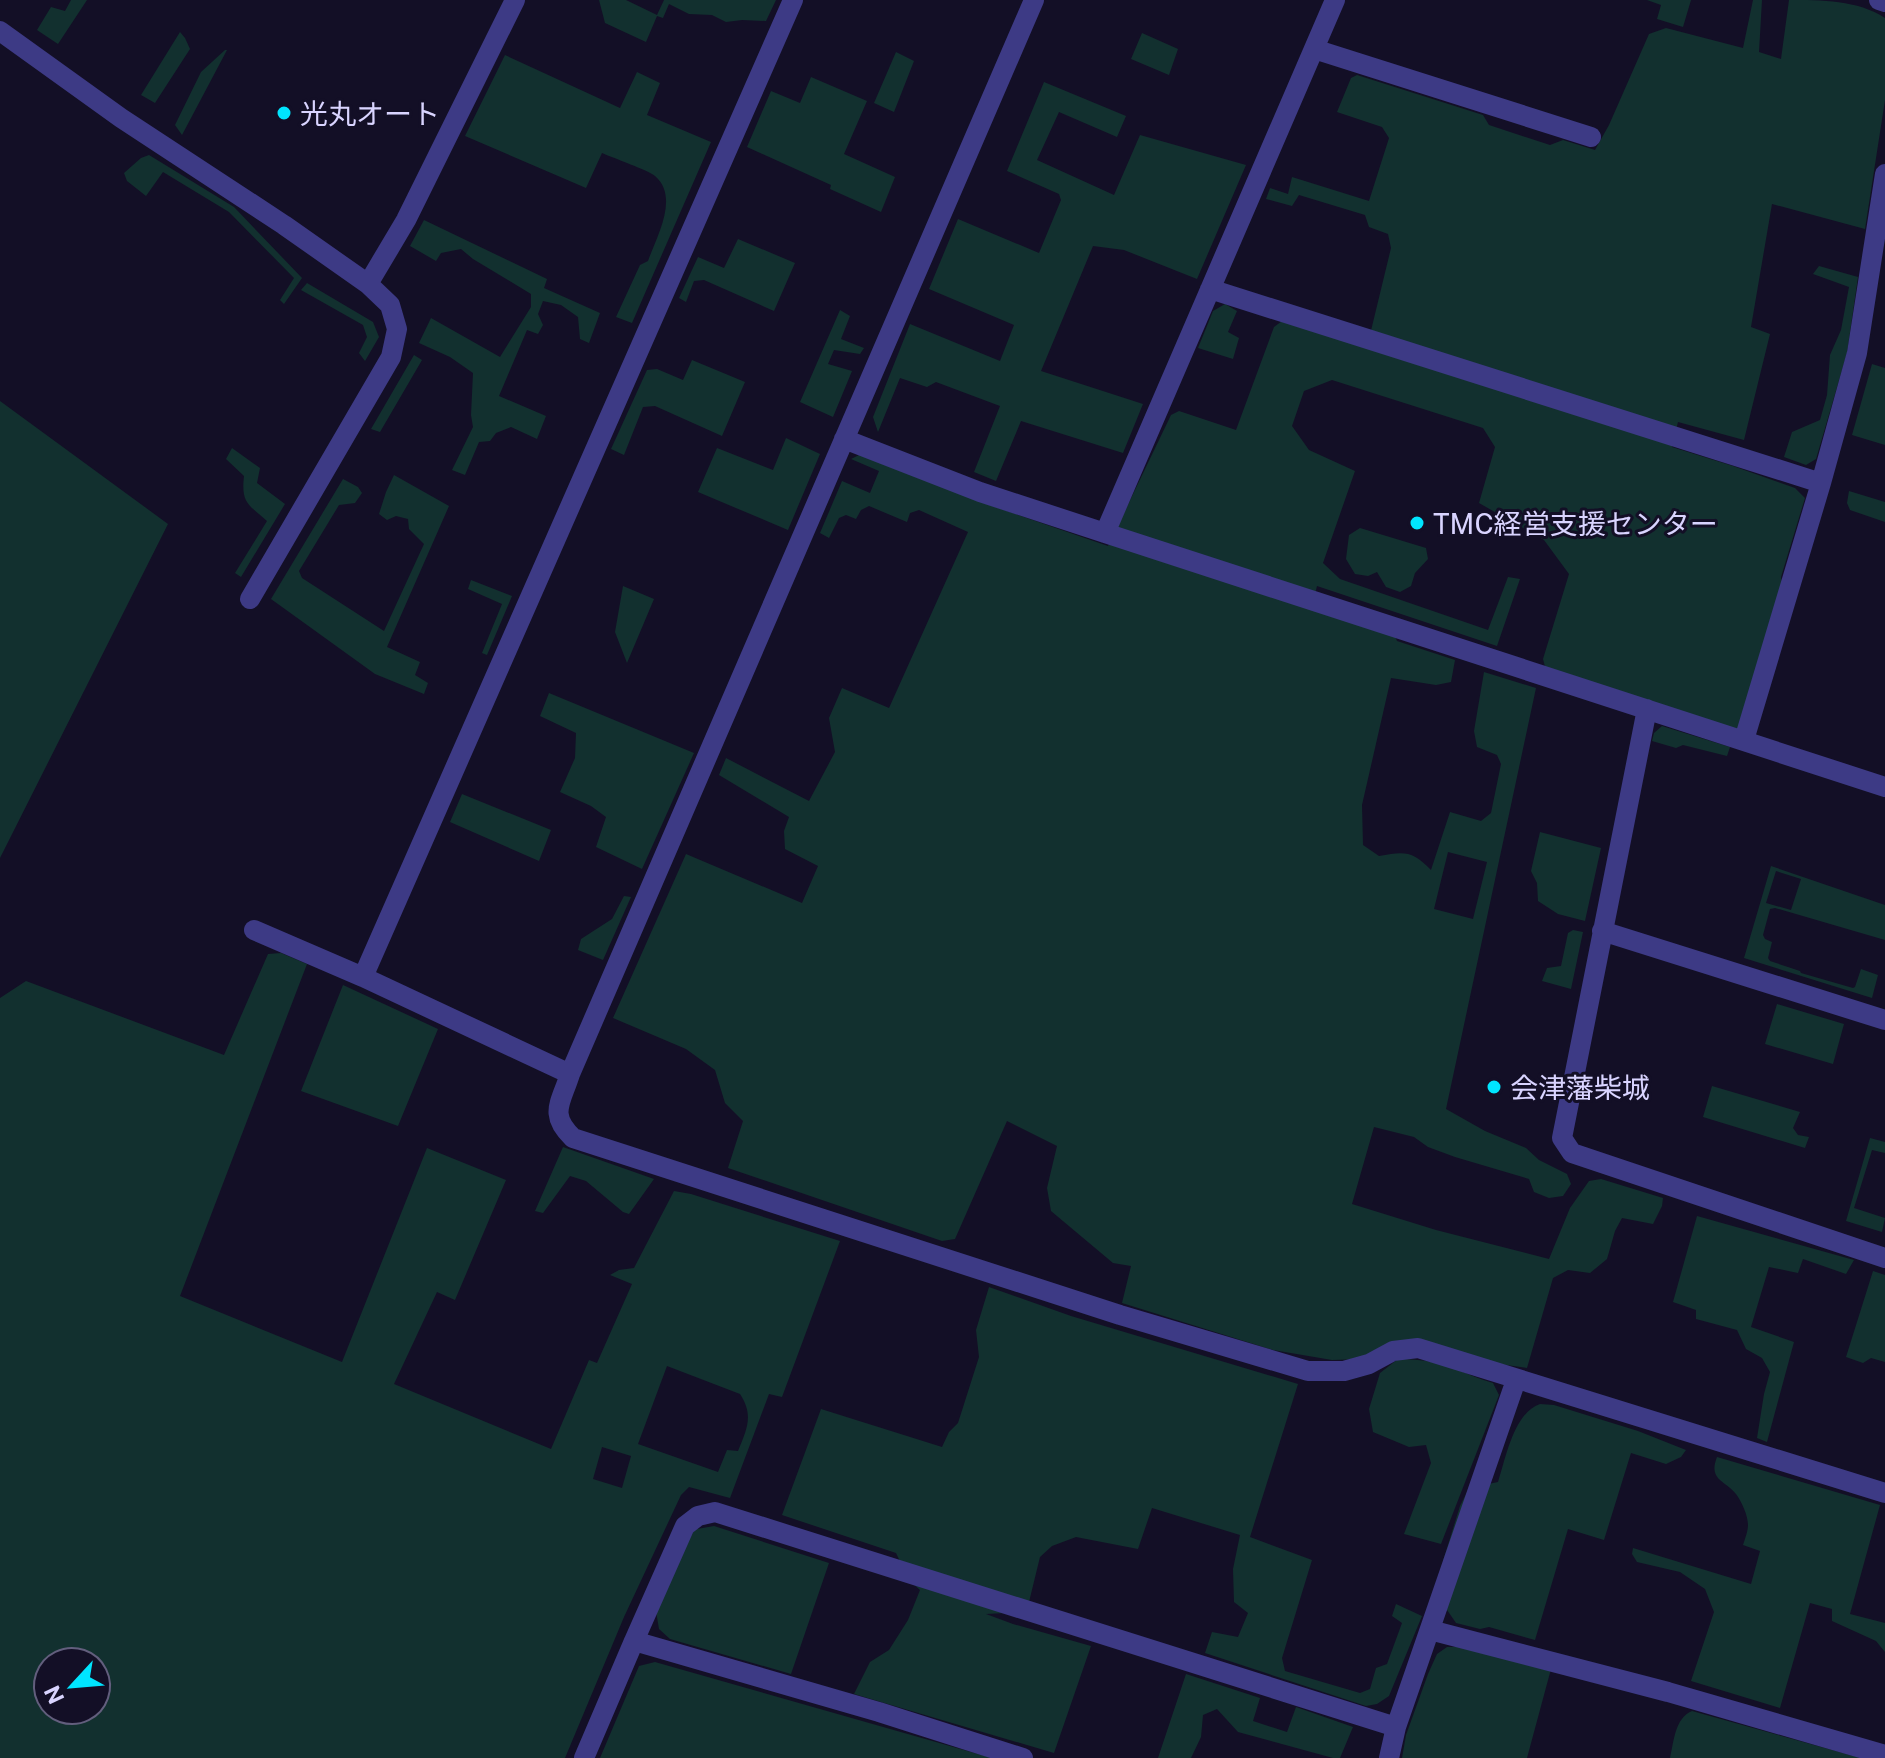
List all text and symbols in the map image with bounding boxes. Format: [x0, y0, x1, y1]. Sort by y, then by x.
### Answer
place label: 光丸オート [300, 97, 440, 130]
marker: 光丸オート [275, 104, 293, 122]
place label: TMC経営支援センター [1433, 507, 1718, 540]
marker: TMC経営支援センター [1408, 514, 1426, 532]
place label: 会津藩柴城 [1510, 1071, 1650, 1104]
marker: 会津藩柴城 [1485, 1078, 1503, 1096]
north arrow [32, 1646, 112, 1726]
text: N [39, 1681, 69, 1708]

